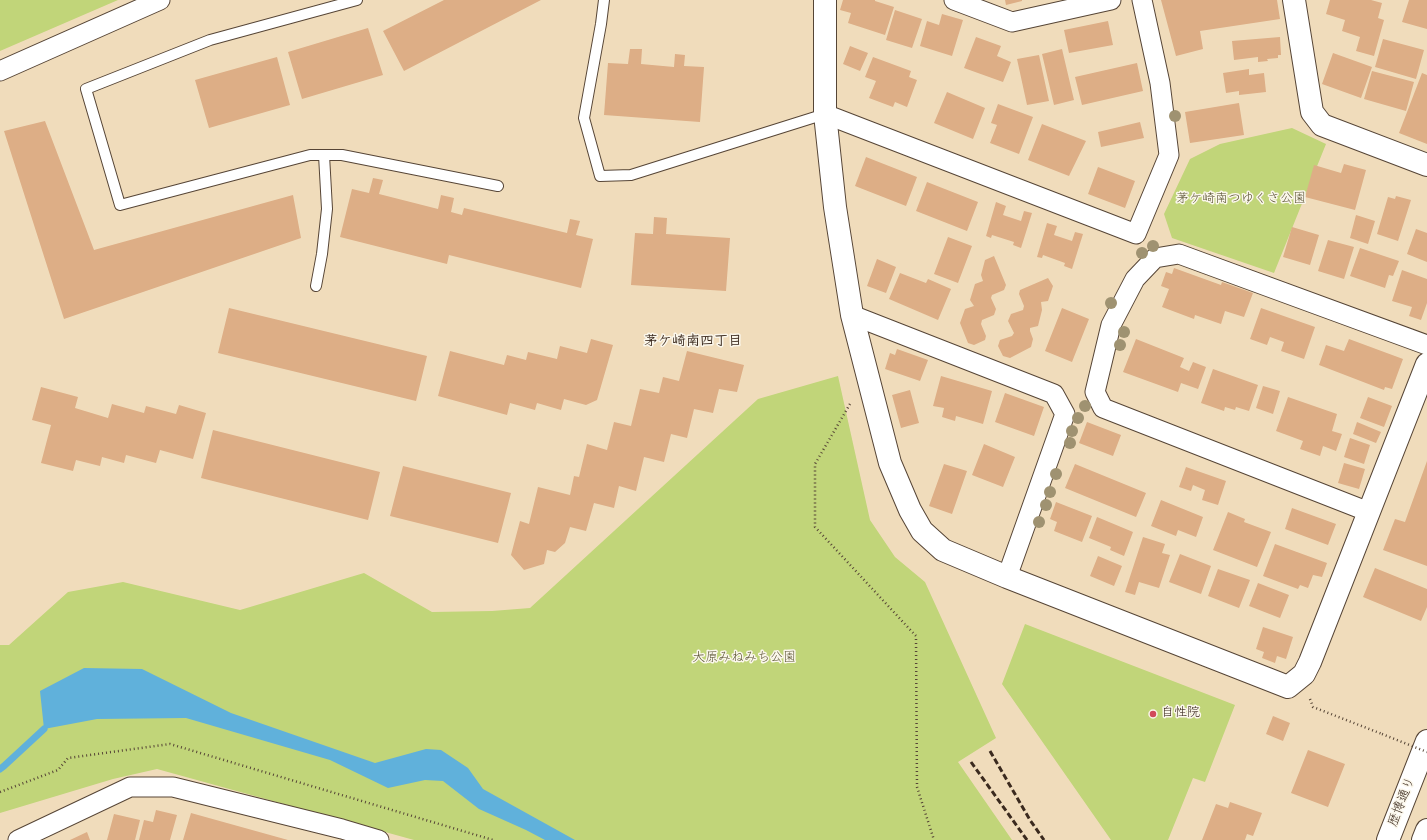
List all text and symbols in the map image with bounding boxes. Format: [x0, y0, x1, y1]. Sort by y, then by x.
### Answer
park label: 茅ケ崎南つゆくさ公園 [1176, 192, 1306, 208]
district label: 茅ケ崎南四丁目 [644, 335, 742, 351]
park label: 大原みねみち公園 [692, 651, 796, 667]
place label: 自性院 [1161, 706, 1200, 722]
marker: 自性院 [1148, 709, 1158, 719]
street label: 歴博通り [1386, 775, 1420, 829]

